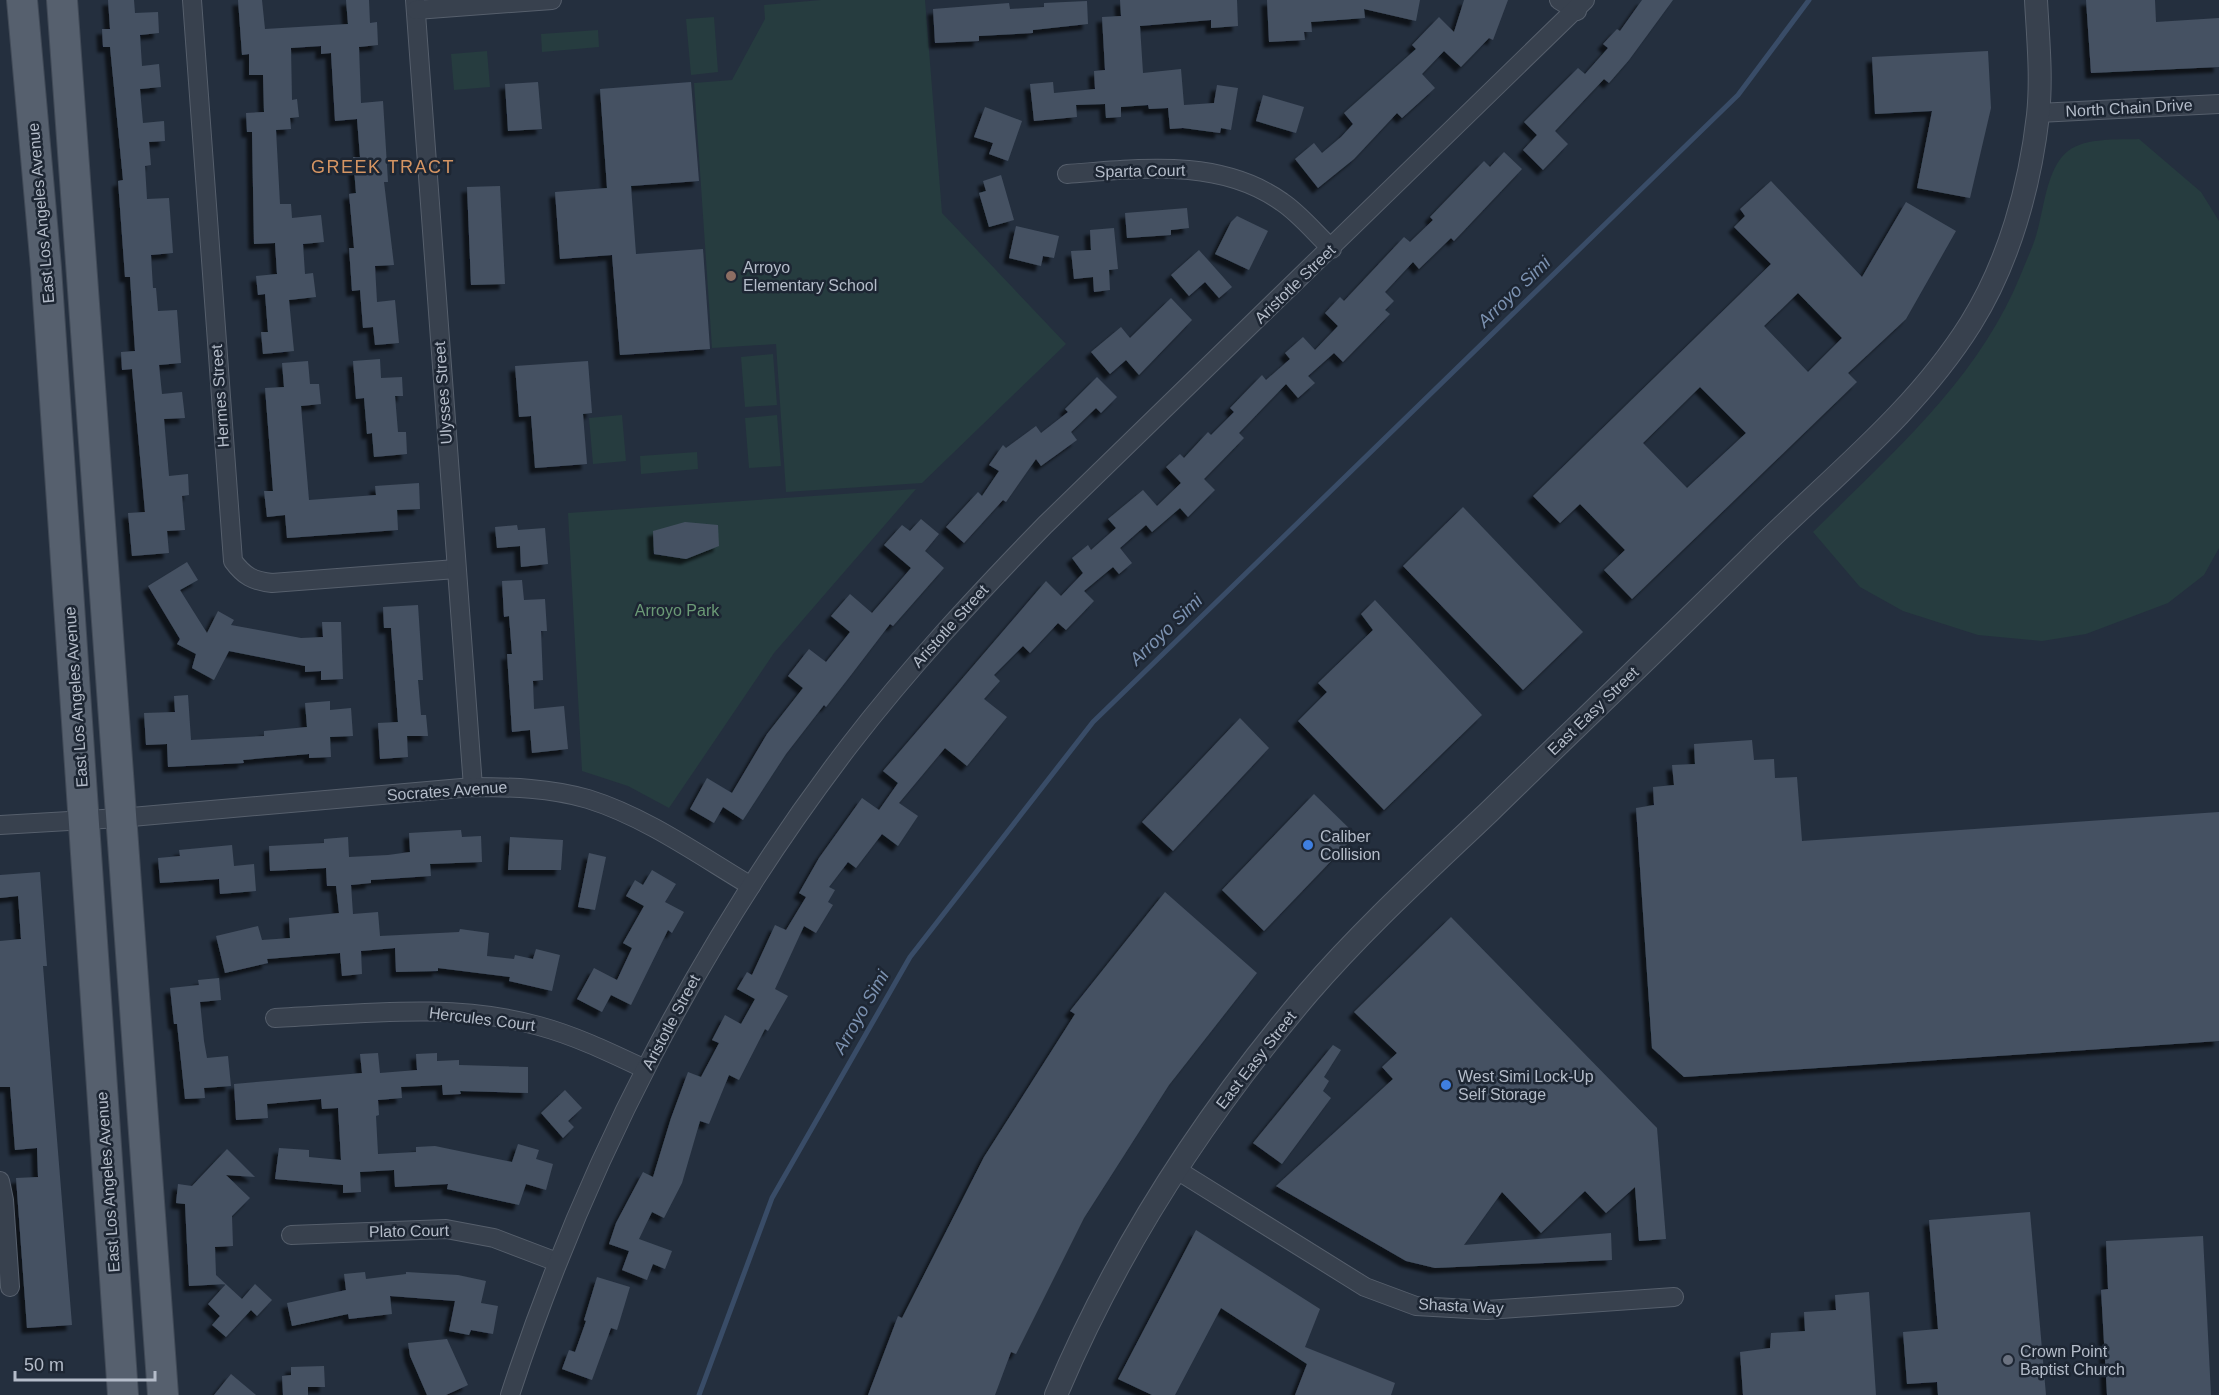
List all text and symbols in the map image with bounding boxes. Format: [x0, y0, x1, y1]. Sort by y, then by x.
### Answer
street label: North Chain Drive [2065, 96, 2193, 120]
street label: East Los Angeles Avenue [25, 122, 57, 304]
district label: GREEK TRACT [311, 157, 455, 177]
street label: Sparta Court [1094, 162, 1186, 180]
street label: Aristotle Street [1251, 241, 1339, 327]
water label: Arroyo Simi [1473, 252, 1555, 332]
place label: Arroyo Elementary School [743, 259, 877, 294]
marker: Arroyo Elementary School [724, 269, 738, 283]
street label: Ulysses Street [431, 340, 455, 445]
street label: Hermes Street [208, 343, 232, 448]
street label: Aristotle Street [909, 581, 992, 671]
water label: Arroyo Simi [1125, 590, 1207, 670]
park label: Arroyo Park [635, 602, 720, 619]
street label: East Los Angeles Avenue [61, 606, 91, 788]
street label: East Easy Street [1544, 663, 1642, 759]
street label: Socrates Avenue [386, 778, 508, 804]
place label: Caliber Collision [1320, 828, 1380, 863]
marker: Caliber Collision [1301, 838, 1315, 852]
water label: Arroyo Simi [829, 966, 893, 1058]
street label: Aristotle Street [639, 971, 703, 1072]
street label: Hercules Court [428, 1004, 537, 1034]
street label: East Easy Street [1213, 1007, 1300, 1112]
place label: West Simi Lock-Up Self Storage [1458, 1068, 1594, 1103]
marker: West Simi Lock-Up Self Storage [1439, 1078, 1453, 1092]
street label: East Los Angeles Avenue [93, 1091, 123, 1273]
street label: Plato Court [369, 1222, 450, 1240]
street label: Shasta Way [1418, 1295, 1504, 1317]
place label: Crown Point Baptist Church [2020, 1343, 2125, 1378]
scale bar [15, 1344, 154, 1382]
marker: Crown Point Baptist Church [2001, 1353, 2015, 1367]
text: 50 m [24, 1355, 64, 1375]

